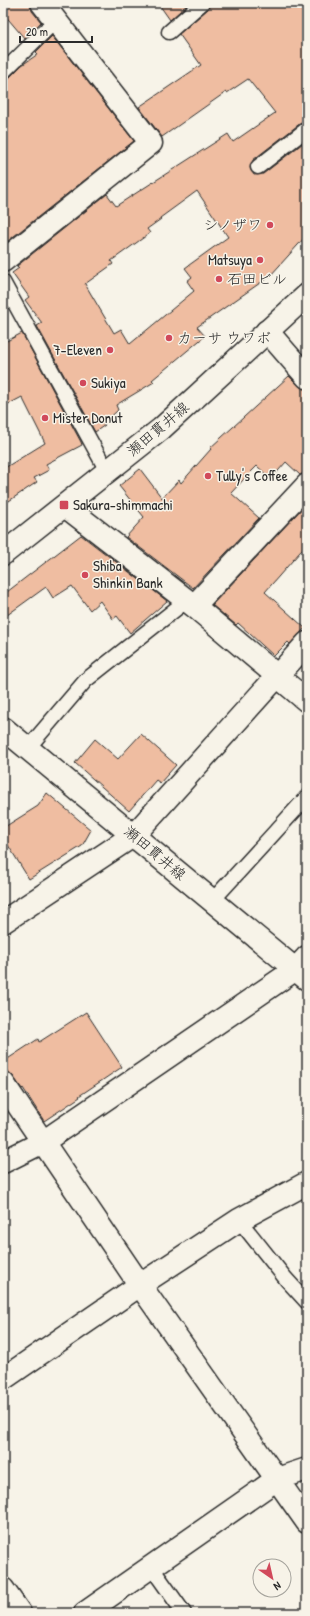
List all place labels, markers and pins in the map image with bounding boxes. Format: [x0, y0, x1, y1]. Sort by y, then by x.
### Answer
place label: シノザワ [203, 214, 262, 235]
marker: シノザワ [265, 220, 275, 230]
place label: Matsuya [208, 249, 252, 270]
marker: Matsuya [255, 255, 265, 265]
place label: 石田ビル [227, 268, 287, 289]
marker: 石田ビル [214, 274, 224, 284]
place label: カーサ ウワボ [177, 327, 271, 348]
marker: カーサ ウワボ [164, 333, 174, 343]
place label: 7-Eleven [53, 339, 102, 360]
marker: 7-Eleven [105, 345, 115, 355]
place label: Sukiya [91, 372, 126, 393]
marker: Sukiya [78, 378, 88, 388]
place label: Mister Donut [53, 407, 123, 428]
marker: Mister Donut [40, 413, 50, 423]
place label: Tully's Coffee [216, 465, 288, 486]
marker: Tully's Coffee [203, 471, 213, 481]
place label: Sakura-shimmachi [73, 494, 173, 515]
marker: Sakura-shimmachi [58, 499, 70, 511]
place label: Shiba Shinkin Bank [93, 555, 163, 593]
marker: Shiba Shinkin Bank [80, 570, 90, 580]

